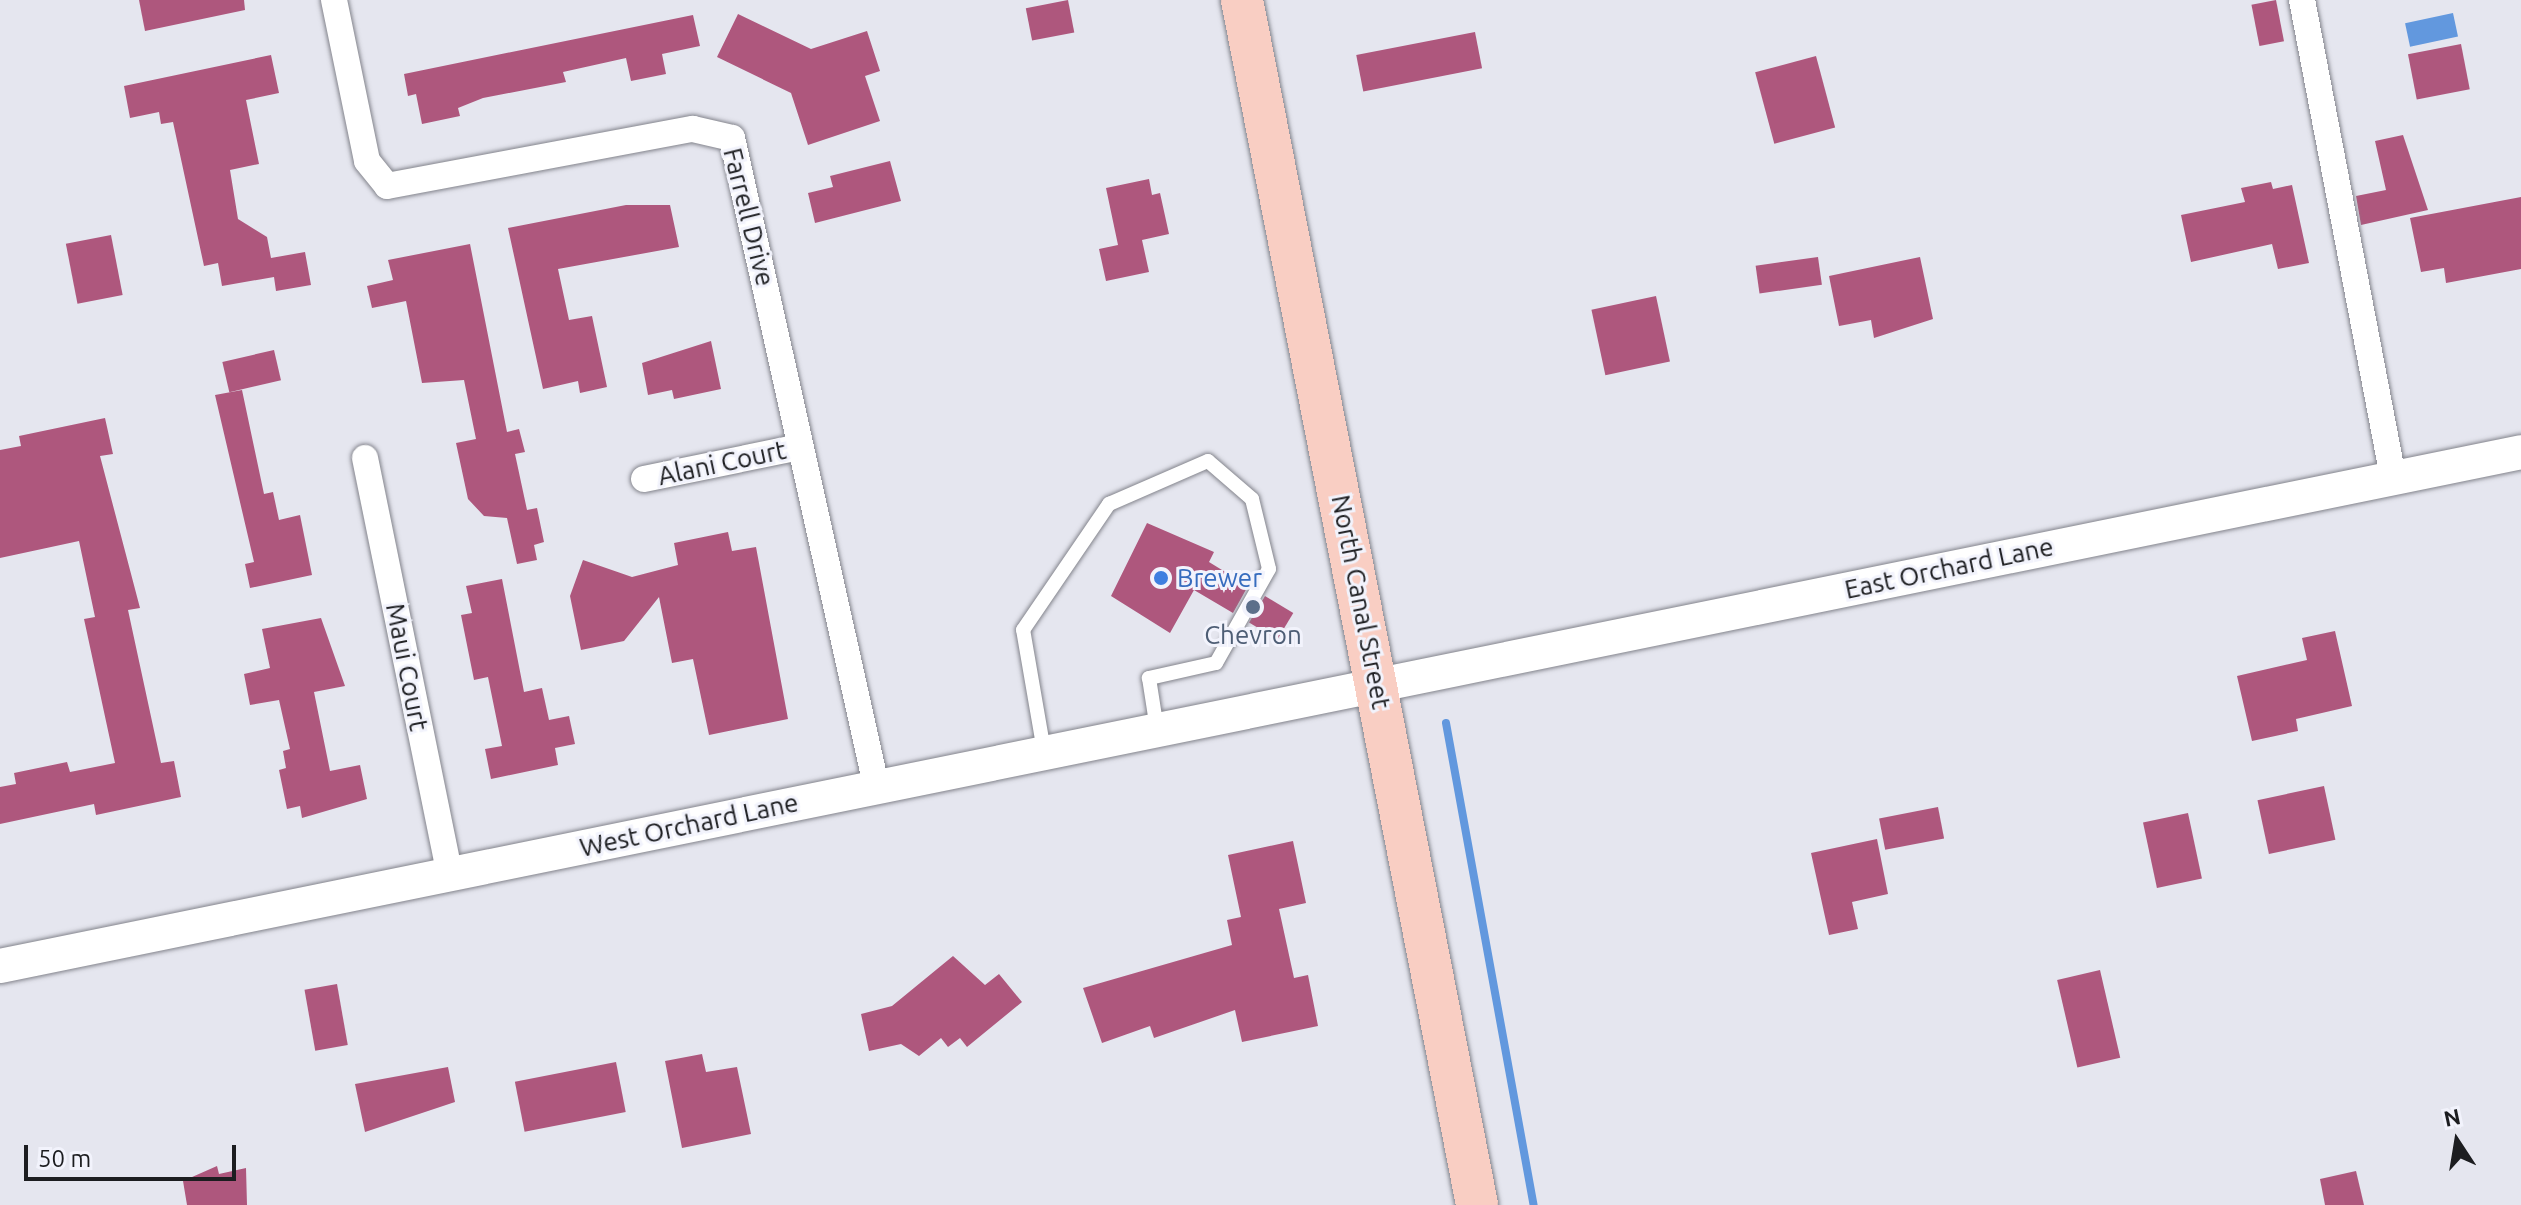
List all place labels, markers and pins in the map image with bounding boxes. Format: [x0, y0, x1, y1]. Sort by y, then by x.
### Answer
place label: Brewer [1177, 562, 1262, 594]
marker: Brewer [1152, 569, 1170, 587]
marker: Chevron [1244, 598, 1262, 616]
place label: Chevron [1204, 619, 1302, 651]

